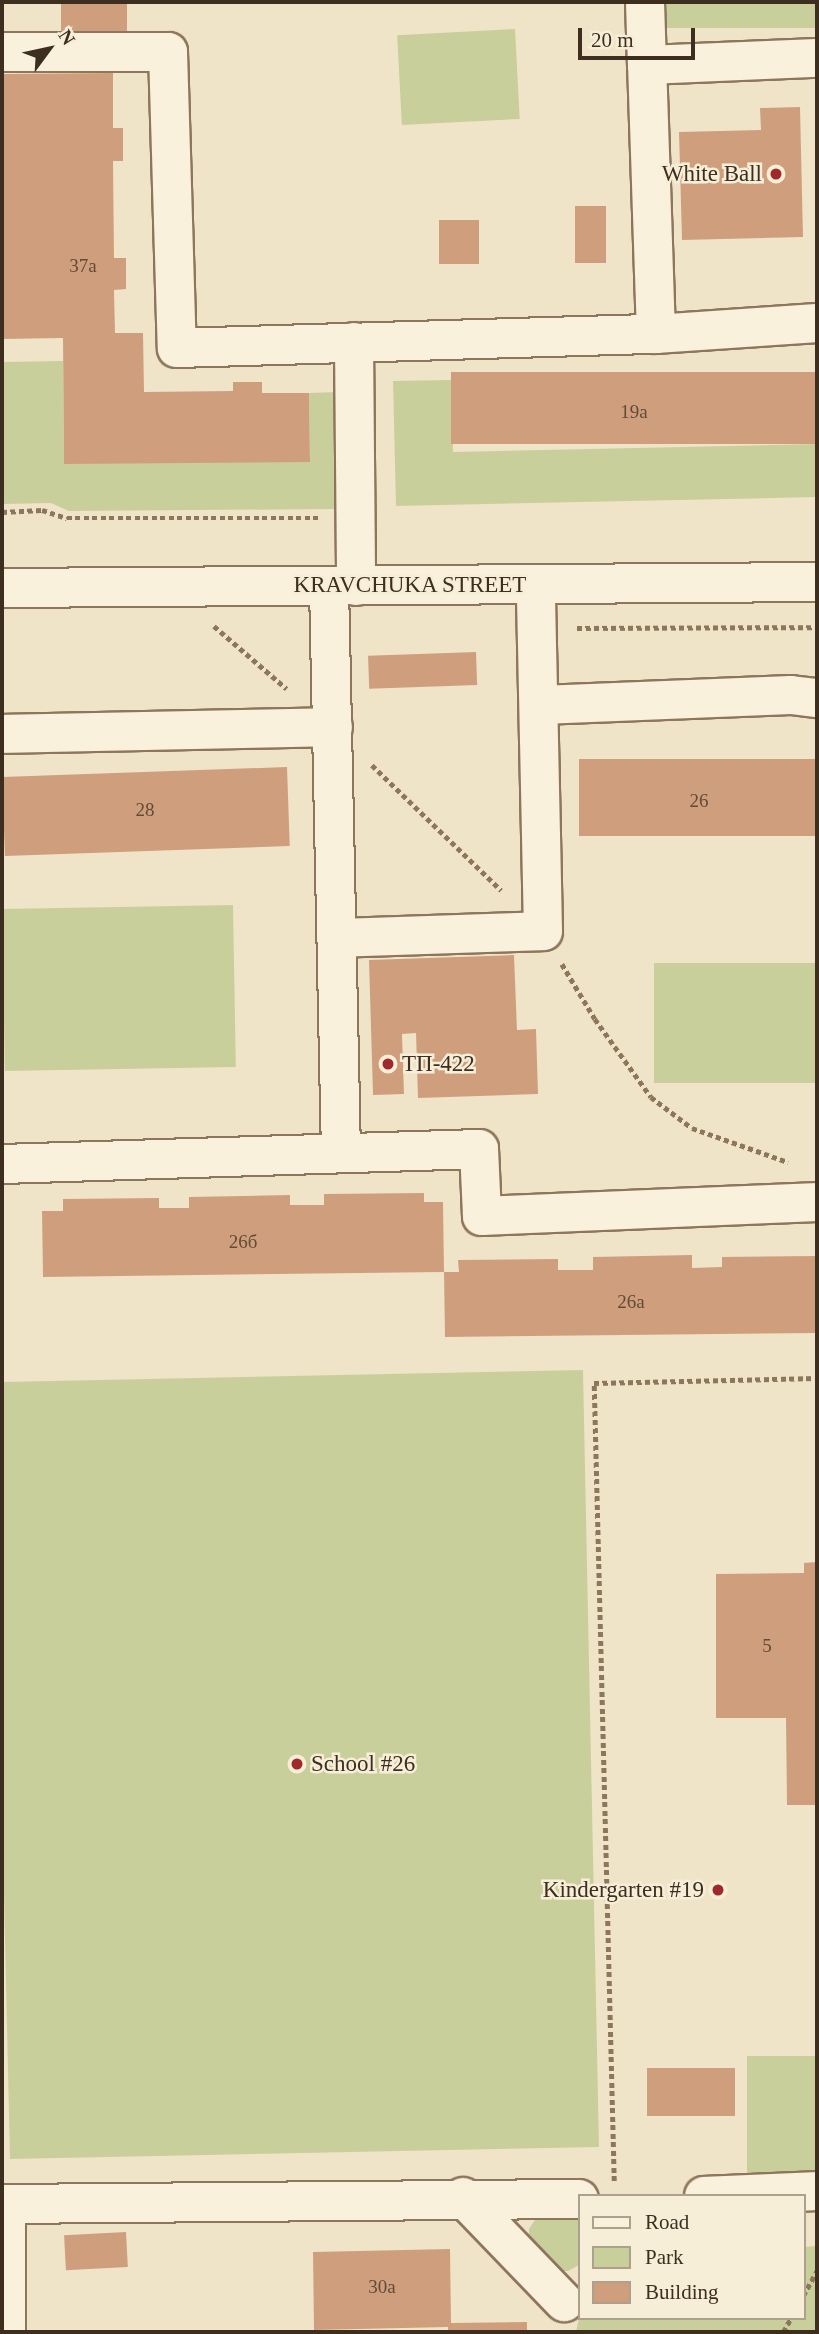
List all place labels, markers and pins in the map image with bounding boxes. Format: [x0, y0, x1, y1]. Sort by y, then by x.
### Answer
place label: White Ball [662, 160, 762, 188]
marker: White Ball [768, 166, 784, 182]
place label: ТП-422 [402, 1050, 475, 1078]
marker: ТП-422 [380, 1056, 396, 1072]
place label: School #26 [311, 1750, 415, 1778]
marker: School #26 [289, 1756, 305, 1772]
place label: Kindergarten #19 [543, 1876, 704, 1904]
marker: Kindergarten #19 [710, 1882, 726, 1898]

